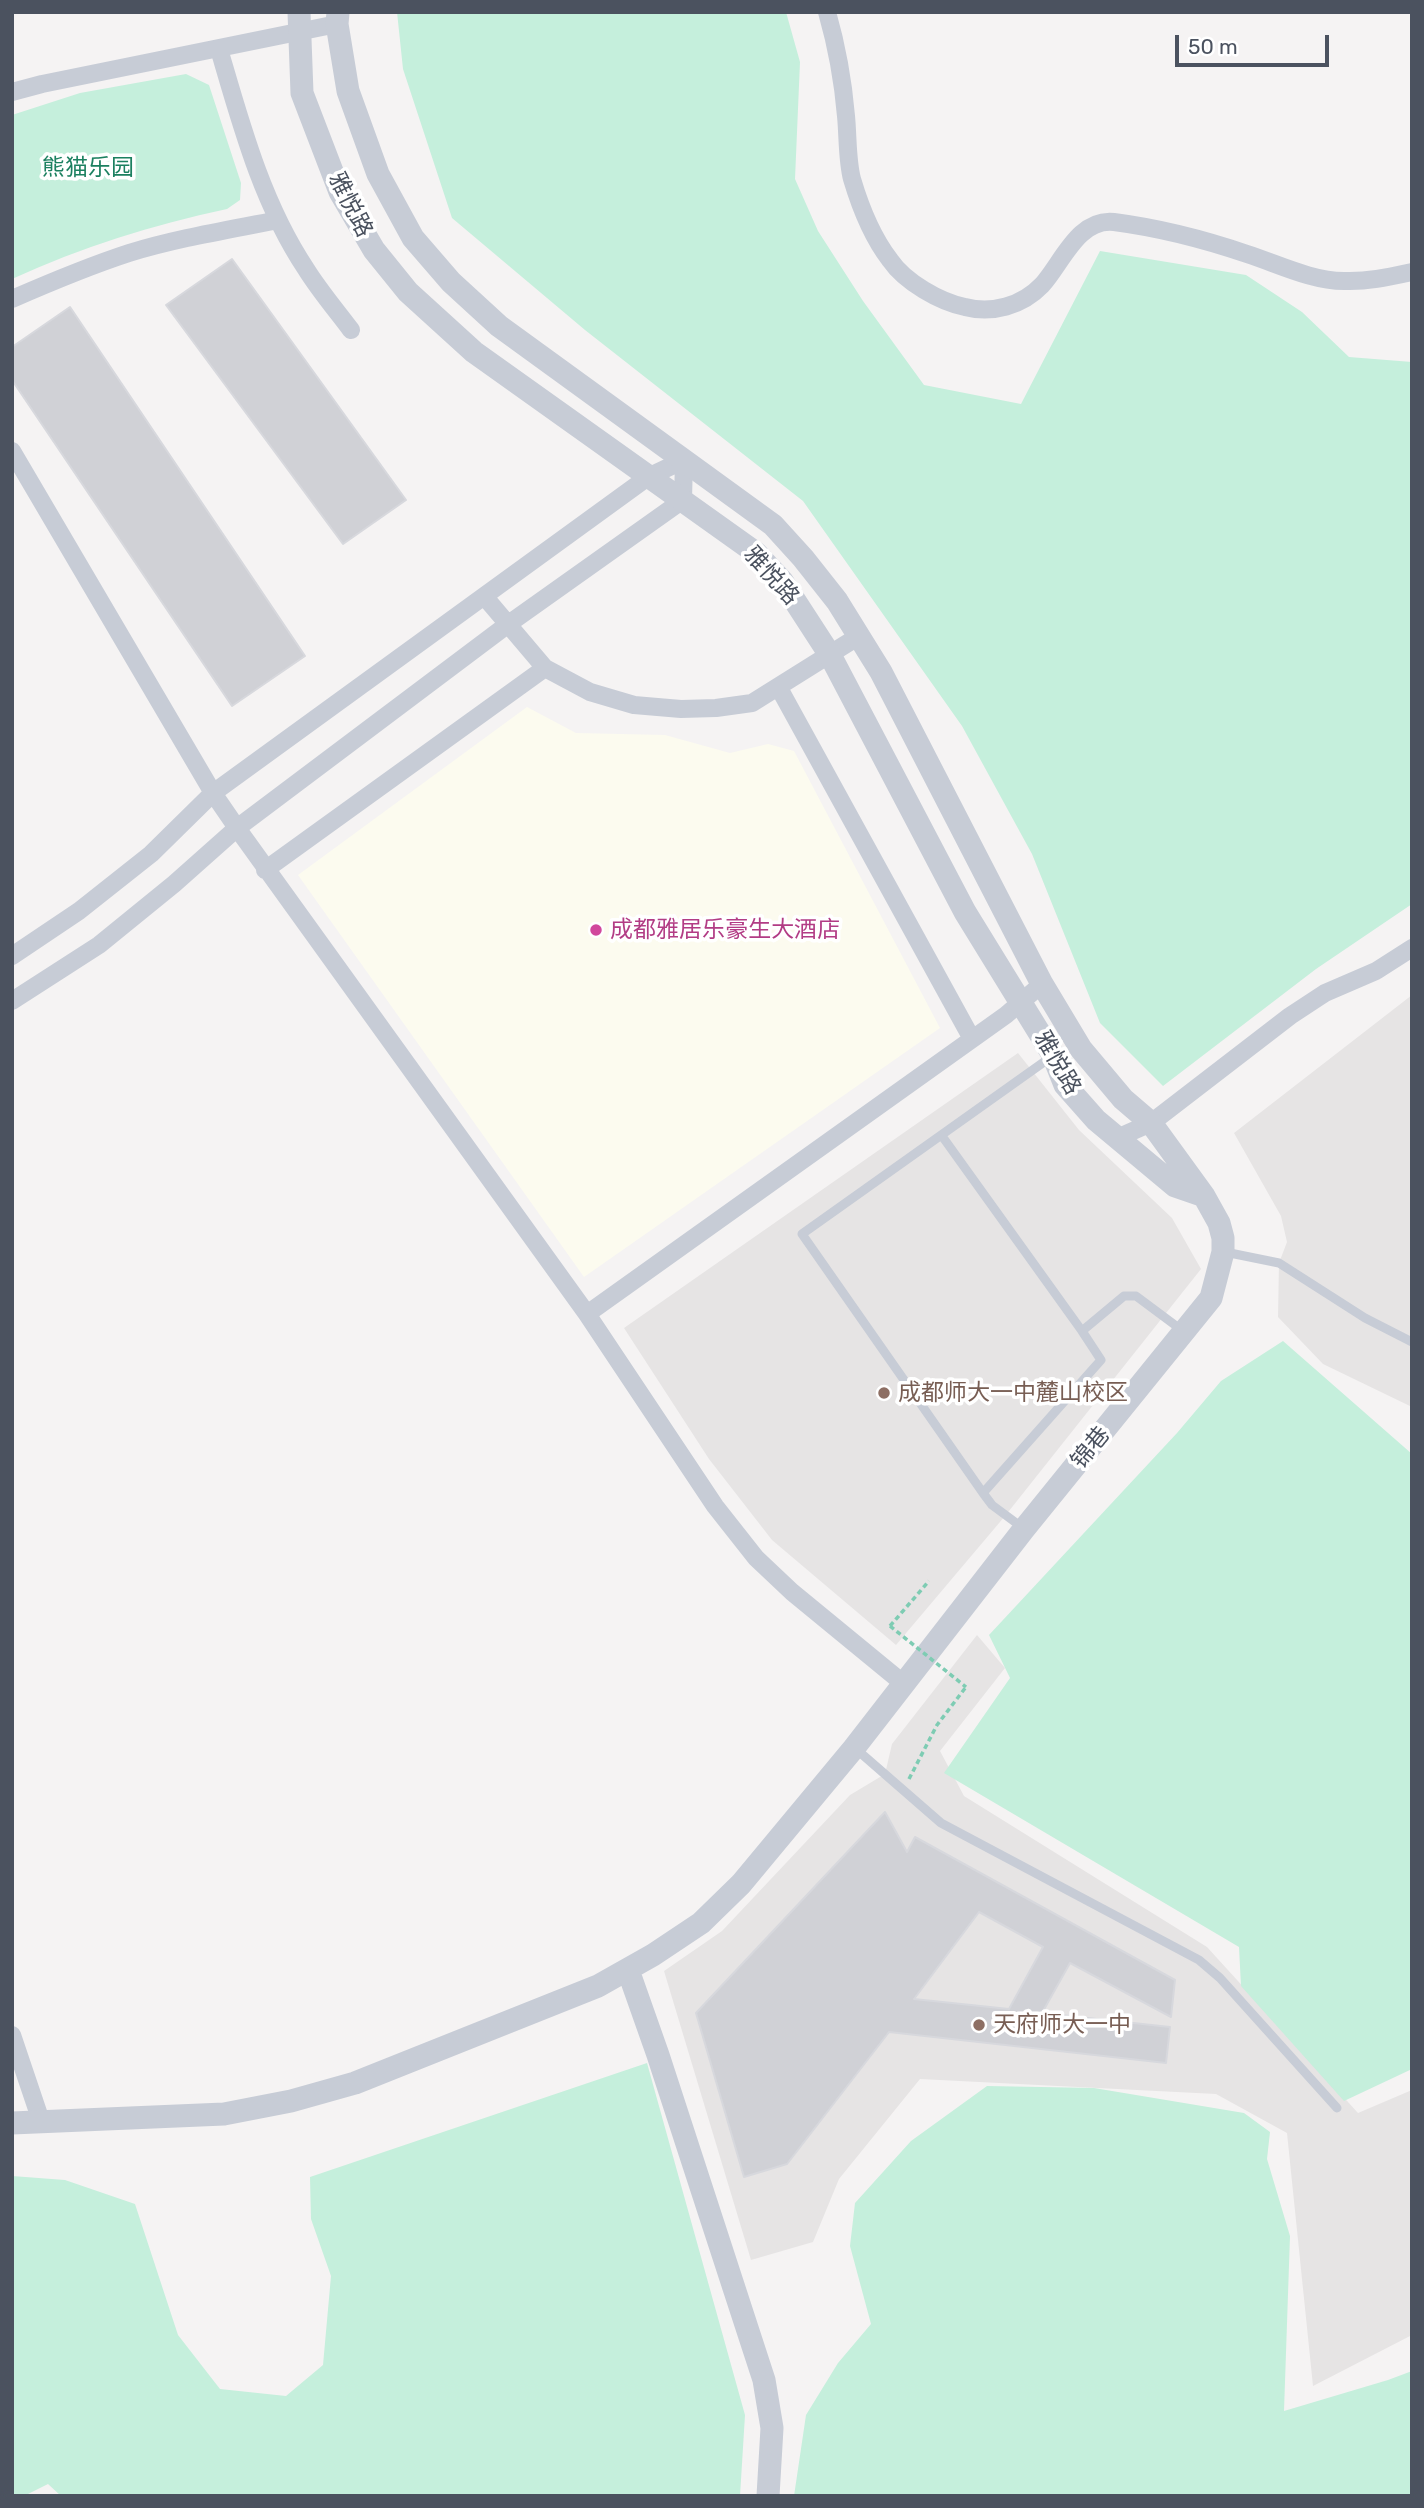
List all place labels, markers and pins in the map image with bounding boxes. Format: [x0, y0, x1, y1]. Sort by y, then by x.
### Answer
place label: 成都雅居乐豪生大酒店 [610, 916, 840, 944]
marker: 成都雅居乐豪生大酒店 [588, 922, 604, 938]
place label: 成都师大一中麓山校区 [898, 1379, 1128, 1407]
marker: 成都师大一中麓山校区 [876, 1385, 892, 1401]
place label: 天府师大一中 [993, 2011, 1131, 2039]
marker: 天府师大一中 [971, 2017, 987, 2033]

